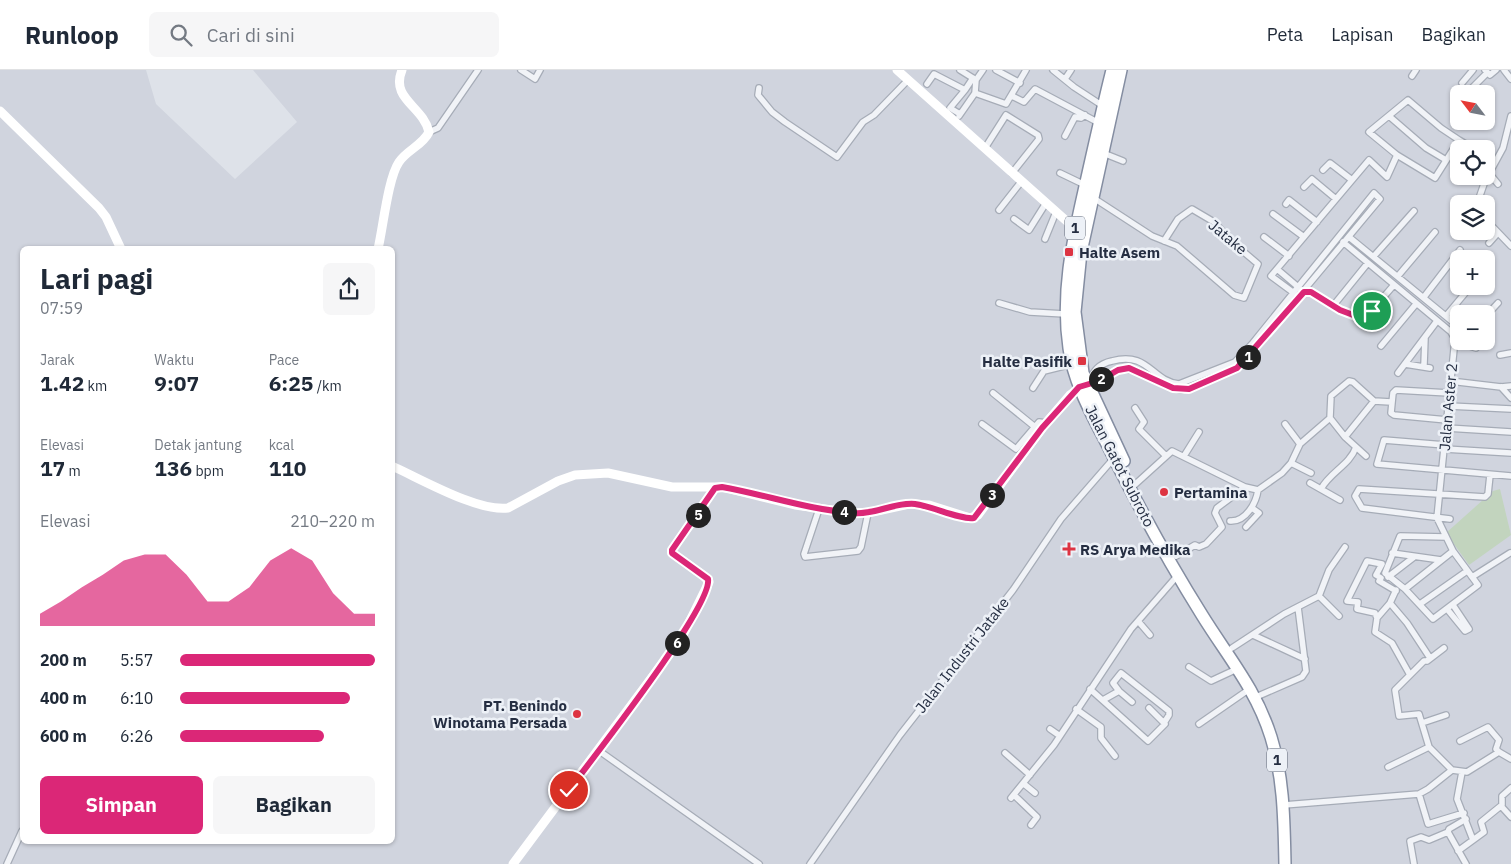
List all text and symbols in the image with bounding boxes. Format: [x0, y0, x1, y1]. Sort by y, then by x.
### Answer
search box [149, 12, 499, 57]
text: Runloop [25, 19, 119, 51]
icon: search [167, 21, 195, 49]
text: Cari di sini [207, 23, 295, 47]
text: Peta [1267, 23, 1303, 46]
text: Lapisan [1331, 23, 1393, 46]
text: Bagikan [1421, 23, 1486, 46]
north arrow [1450, 85, 1495, 130]
map controls [1450, 85, 1495, 350]
button: locate [1450, 140, 1495, 185]
button: layers [1450, 195, 1495, 240]
street label: Jatake [1205, 215, 1251, 259]
road number: 1 [1065, 216, 1085, 240]
place label: Halte Asem [1079, 243, 1160, 262]
marker: Halte Asem [1063, 246, 1075, 258]
button: + [1450, 250, 1495, 295]
text: Lari pagi [40, 260, 153, 297]
button: share [323, 263, 375, 315]
pin [1351, 290, 1393, 332]
icon: arrive [1358, 297, 1386, 325]
text: 07:59 [40, 298, 83, 318]
button: − [1450, 305, 1495, 350]
pin: 1 [1236, 344, 1260, 370]
text: 1 [1244, 348, 1253, 366]
text: Jarak [40, 351, 75, 369]
text: Waktu [154, 351, 194, 369]
text: Pace [269, 351, 299, 369]
place label: Halte Pasifik [982, 352, 1072, 371]
marker: Halte Pasifik [1076, 355, 1088, 367]
street label: Jalan Aster 2 [1435, 362, 1461, 452]
pin: 2 [1088, 366, 1114, 392]
text: 1.42 [40, 369, 84, 397]
text: 9:07 [154, 369, 199, 397]
text: 6:25 [269, 369, 313, 397]
text: 2 [1097, 370, 1106, 388]
text: km [84, 377, 107, 395]
text: /km [313, 377, 342, 395]
street label: Jalan Gatot Subroto [1081, 402, 1159, 530]
text: Elevasi [40, 436, 84, 454]
text: Detak jantung [154, 436, 242, 454]
text: kcal [269, 436, 294, 454]
text: 17 [40, 454, 65, 482]
text: 136 [154, 454, 192, 482]
text: 110 [269, 454, 306, 482]
text: m [65, 462, 81, 480]
text: bpm [192, 462, 224, 480]
pin: 3 [980, 482, 1004, 508]
place label: Pertamina [1174, 483, 1248, 502]
text: 3 [988, 486, 997, 504]
marker: Pertamina [1158, 486, 1170, 498]
pin: 4 [832, 500, 856, 524]
pin: 5 [686, 502, 710, 528]
text: 4 [840, 503, 849, 521]
text: 5 [694, 506, 703, 524]
text: Elevasi [40, 511, 90, 531]
text: 210–220 m [290, 511, 375, 531]
place label: RS Arya Medika [1080, 540, 1191, 559]
marker: RS Arya Medika [1062, 542, 1076, 556]
street label: Jalan Industri Jatake [911, 593, 1013, 717]
pin: 6 [664, 630, 690, 656]
text: 6 [673, 634, 682, 652]
text: 200 m [40, 650, 87, 670]
text: 5:57 [120, 650, 153, 670]
text: 400 m [40, 688, 87, 708]
text: 6:10 [120, 688, 153, 708]
place label: PT. Benindo Winotama Persada [433, 696, 567, 732]
marker: PT. Benindo Winotama Persada [571, 708, 583, 720]
text: 600 m [40, 726, 87, 746]
text: 6:26 [120, 726, 153, 746]
road number: 1 [1267, 748, 1287, 772]
pin [548, 769, 590, 811]
button: Simpan [40, 776, 203, 834]
button: Bagikan [213, 776, 375, 834]
icon: check [555, 776, 583, 804]

